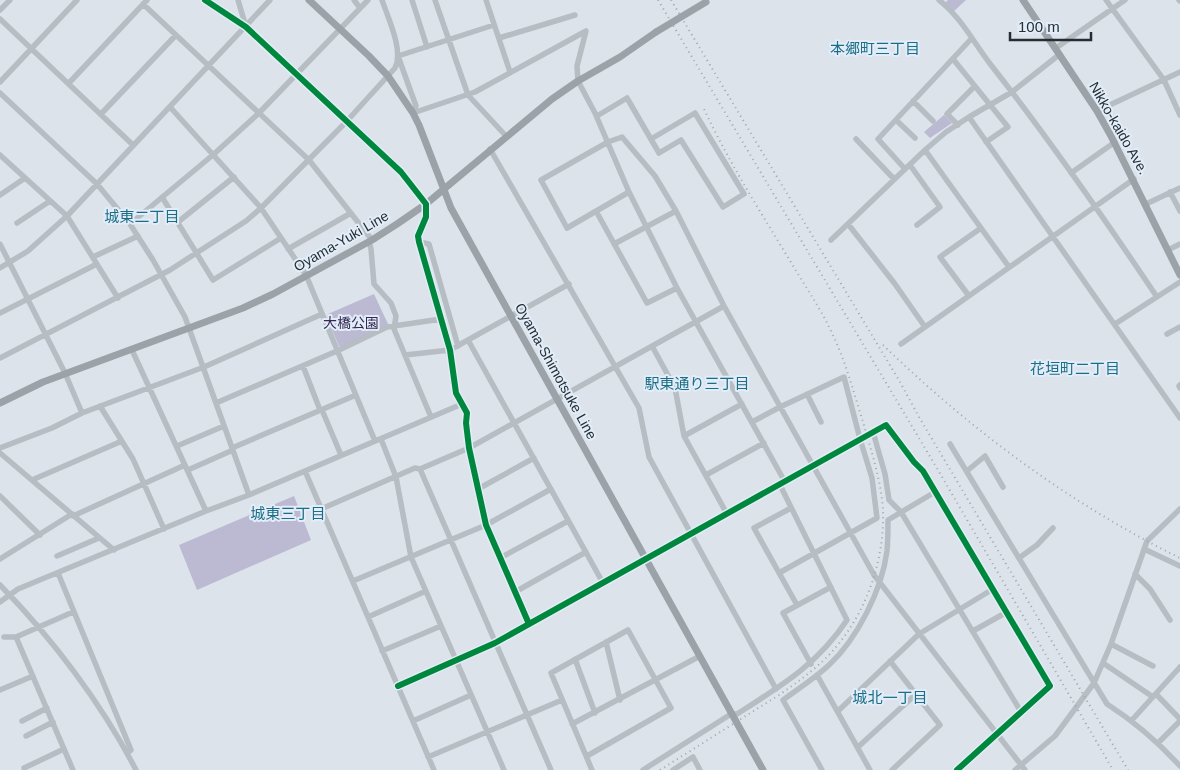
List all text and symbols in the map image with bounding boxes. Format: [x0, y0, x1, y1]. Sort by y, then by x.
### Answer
scale bar [1010, 10, 1091, 42]
text: 100 m [1018, 18, 1060, 35]
district label: 本郷町三丁目 [830, 40, 920, 57]
street label: Nikko-kaido Ave. [1086, 79, 1152, 177]
street label: Oyama-Yuki Line [291, 207, 391, 275]
district label: 城東二丁目 [104, 208, 180, 225]
street label: Oyama-Shimotsuke Line [512, 300, 600, 442]
park label: 大橋公園 [323, 315, 379, 331]
district label: 花垣町二丁目 [1030, 360, 1120, 377]
district label: 駅東通り三丁目 [644, 375, 750, 392]
district label: 城東三丁目 [250, 505, 326, 522]
district label: 城北一丁目 [852, 689, 928, 706]

